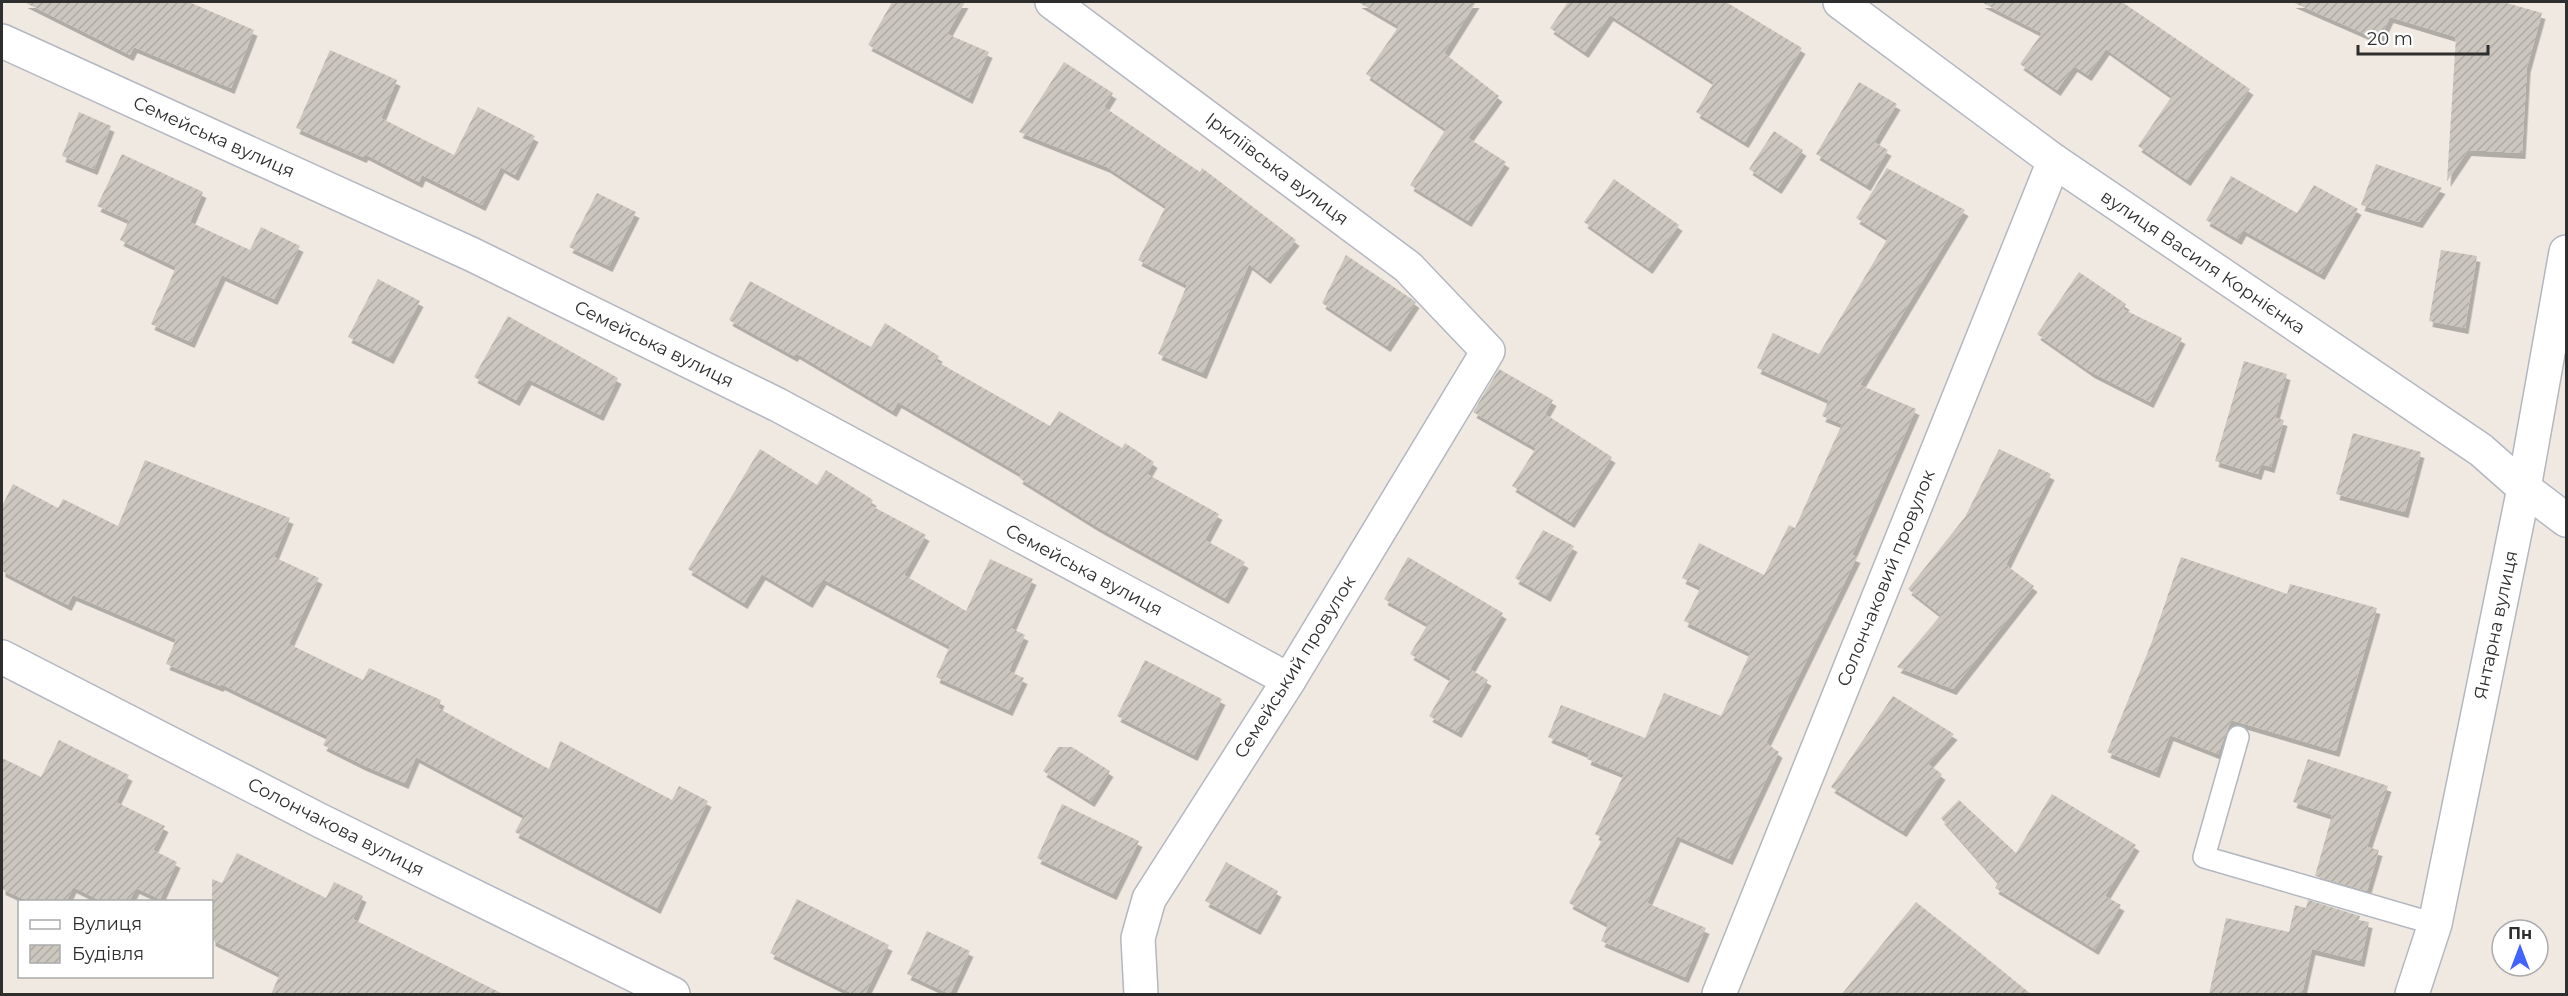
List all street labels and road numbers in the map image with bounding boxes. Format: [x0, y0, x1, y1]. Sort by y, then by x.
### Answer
street label: Семейська вулиця [130, 91, 298, 183]
street label: Іркліївська вулиця [1201, 108, 1353, 230]
street label: вулиця Василя Корнієнка [2097, 185, 2309, 339]
street label: Семейська вулиця [571, 296, 737, 392]
street label: Солончаковий провулок [1832, 466, 1940, 690]
street label: Семейська вулиця [1002, 519, 1166, 621]
street label: Янтарна вулиця [2469, 549, 2523, 701]
street label: Семейський провулок [1230, 571, 1361, 762]
street label: Солончакова вулиця [244, 773, 428, 881]

